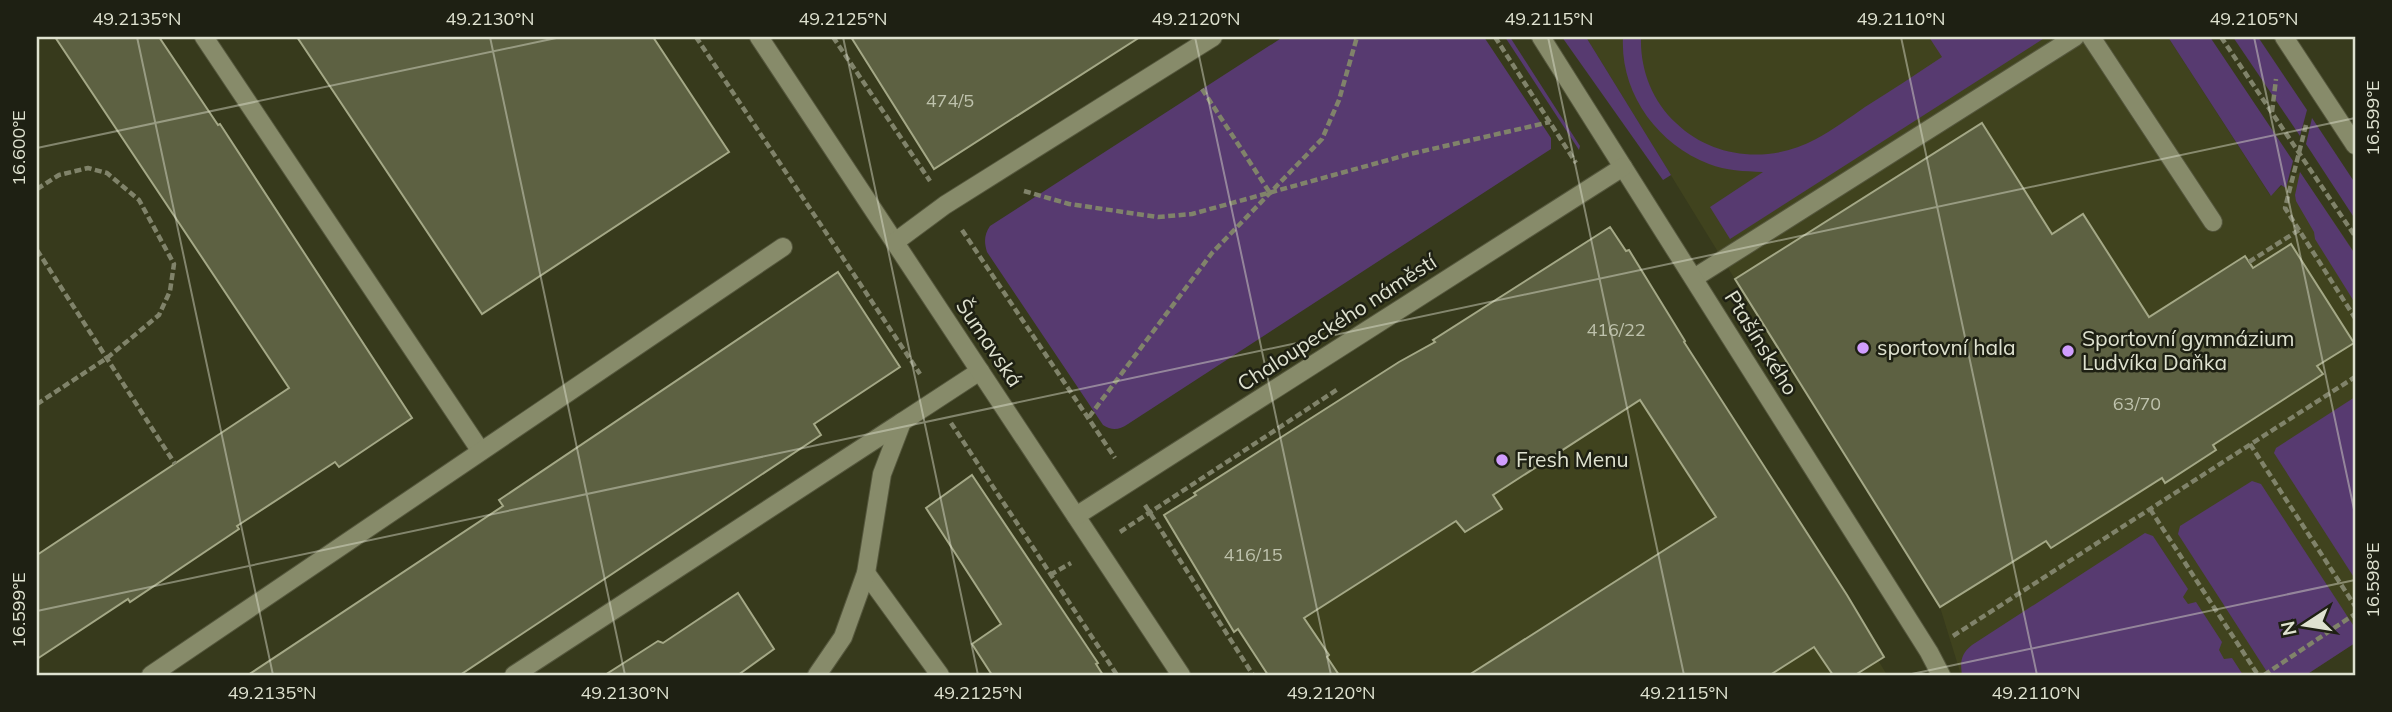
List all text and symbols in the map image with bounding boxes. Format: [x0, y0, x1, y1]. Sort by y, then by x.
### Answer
text: 49.2135°N [92, 7, 182, 30]
text: 49.2130°N [445, 7, 535, 30]
text: 49.2125°N [798, 7, 888, 30]
text: 49.2120°N [1151, 7, 1241, 30]
text: 49.2115°N [1504, 7, 1594, 30]
text: 49.2110°N [1856, 7, 1946, 30]
text: 49.2105°N [2209, 7, 2299, 30]
text: 16.599°E [2361, 80, 2384, 156]
house number: 474/5 [926, 89, 974, 112]
text: 16.600°E [7, 110, 30, 186]
street label: Chaloupeckého náměstí [1232, 248, 1442, 396]
street label: Ptašínského [1719, 285, 1804, 400]
street label: Šumavská [951, 293, 1029, 392]
house number: 416/22 [1586, 318, 1646, 341]
place label: Sportovní gymnázium Ludvíka Daňka [2082, 325, 2294, 375]
place label: sportovní hala [1877, 334, 2016, 360]
marker: sportovní hala [1855, 340, 1871, 356]
marker: Sportovní gymnázium Ludvíka Daňka [2060, 343, 2076, 359]
house number: 63/70 [2113, 392, 2161, 415]
place label: Fresh Menu [1516, 446, 1629, 472]
marker: Fresh Menu [1494, 452, 1510, 468]
text: 16.598°E [2361, 542, 2384, 618]
house number: 416/15 [1223, 543, 1283, 566]
text: 16.599°E [7, 572, 30, 648]
north arrow [2270, 590, 2340, 660]
text: N [2275, 619, 2302, 638]
text: 49.2135°N [227, 681, 317, 704]
text: 49.2130°N [580, 681, 670, 704]
text: 49.2125°N [933, 681, 1023, 704]
text: 49.2120°N [1286, 681, 1376, 704]
text: 49.2115°N [1639, 681, 1729, 704]
text: 49.2110°N [1991, 681, 2081, 704]

